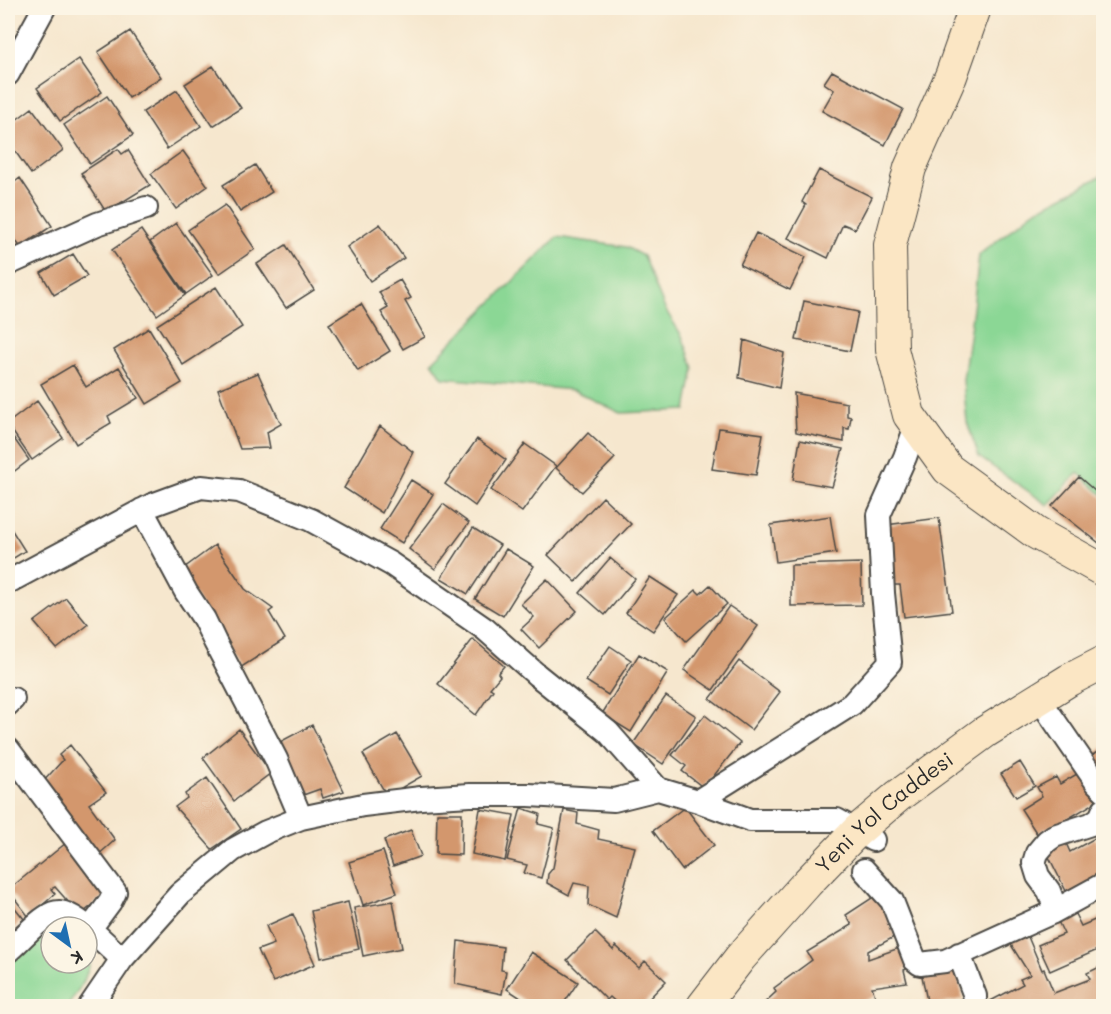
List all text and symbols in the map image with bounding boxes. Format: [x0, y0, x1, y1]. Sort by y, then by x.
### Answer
street label: Yeni Yol Caddesi [808, 745, 958, 879]
north arrow [39, 915, 99, 975]
text: K [67, 946, 88, 970]

